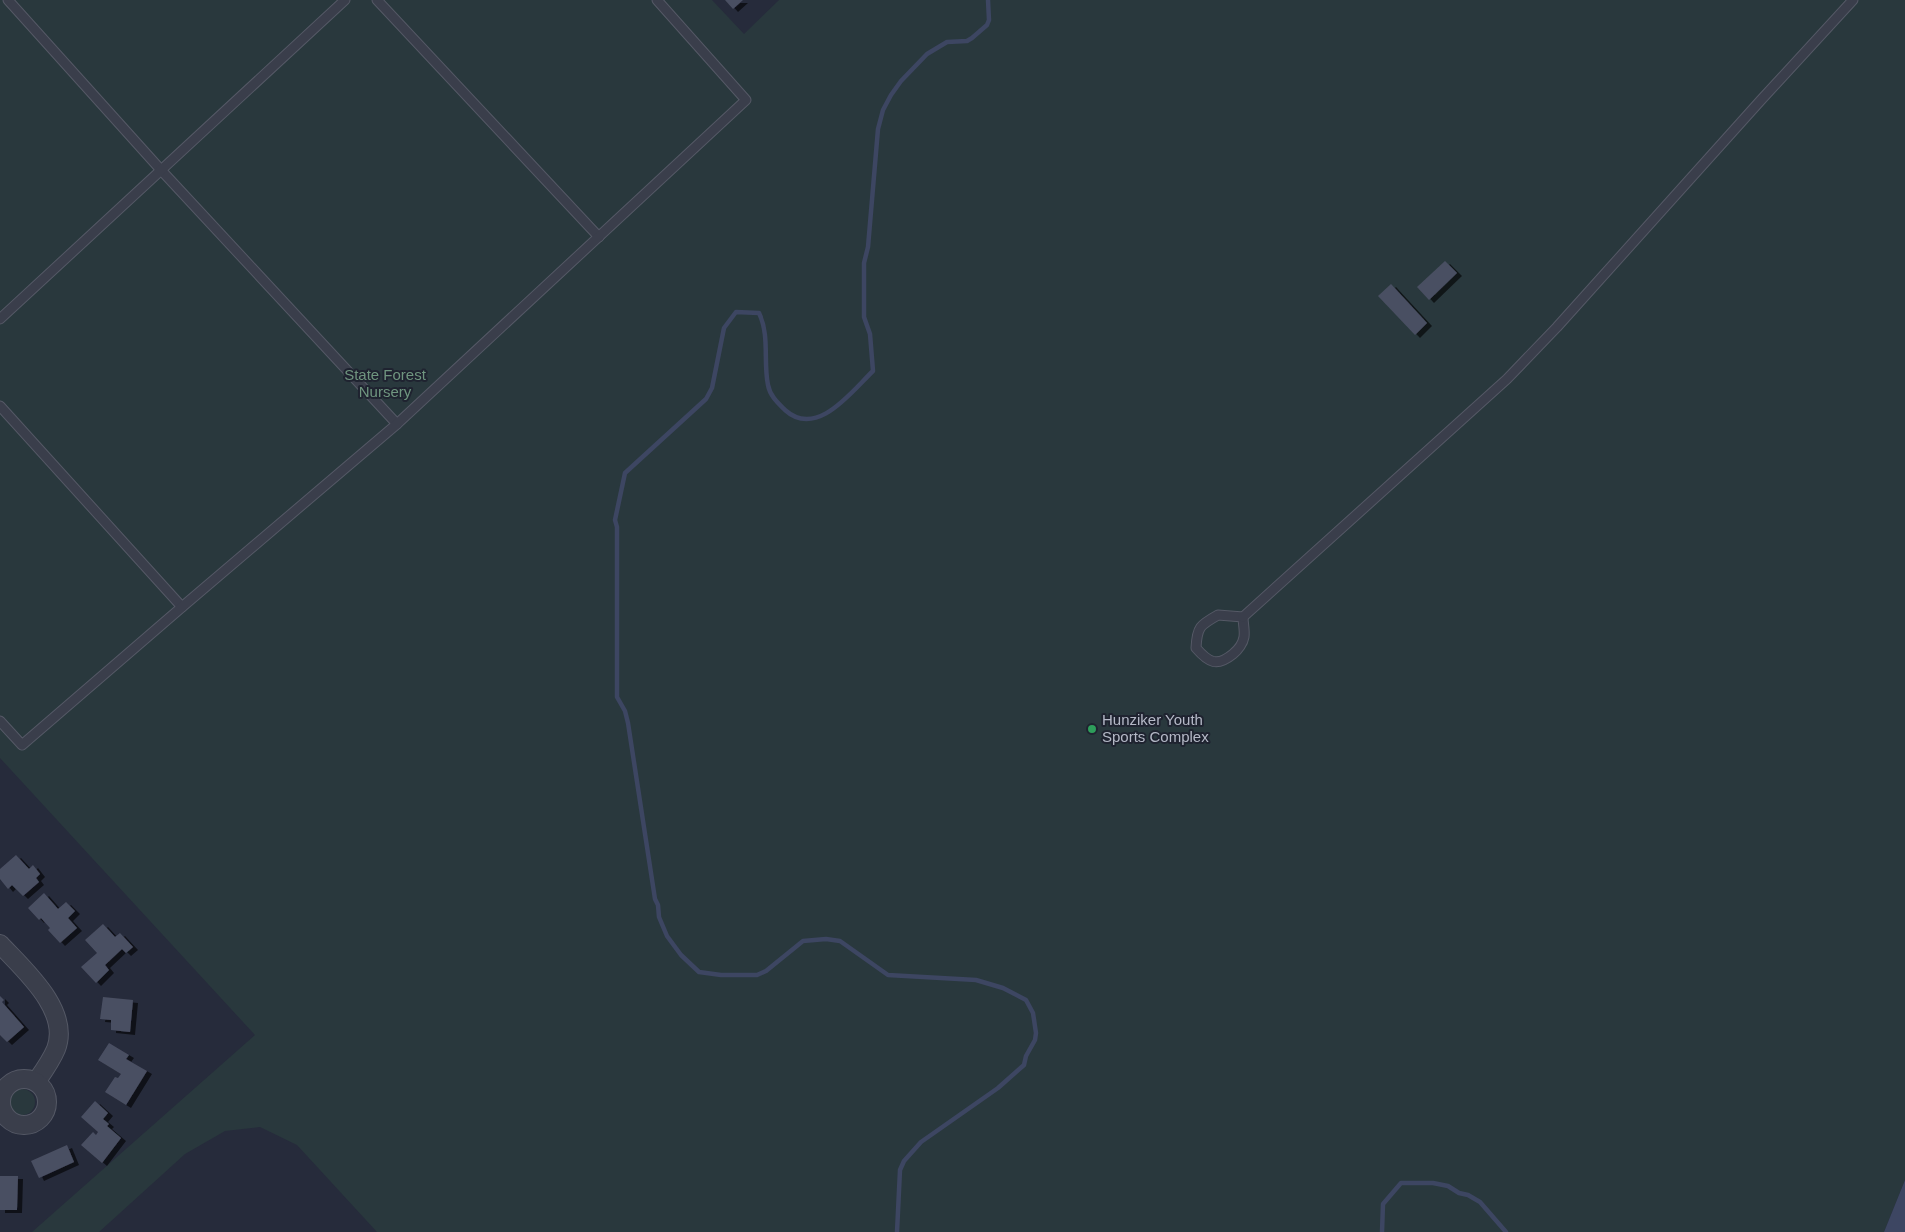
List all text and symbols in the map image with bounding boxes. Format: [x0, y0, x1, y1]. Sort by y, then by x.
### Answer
park label: State Forest Nursery [344, 366, 427, 400]
place label: Hunziker Youth Sports Complex [1102, 711, 1209, 745]
marker: Hunziker Youth Sports Complex [1086, 723, 1098, 735]

